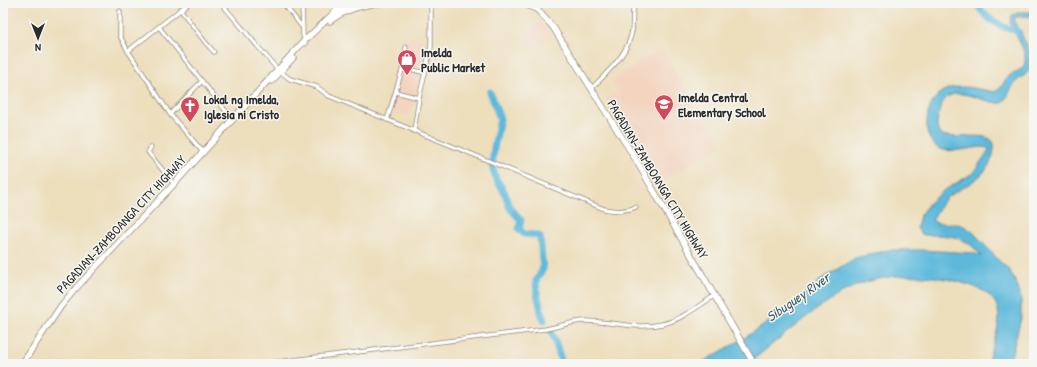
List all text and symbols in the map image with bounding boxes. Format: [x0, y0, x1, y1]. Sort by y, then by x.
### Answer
north arrow [18, 18, 58, 58]
text: N [35, 41, 41, 55]
place label: Imelda Public Market [421, 43, 486, 76]
shop icon: Imelda Public Market [396, 48, 418, 76]
place label: Imelda Central Elementary School [678, 88, 766, 122]
place label: Lokal ng Imelda, Iglesia ni Cristo [204, 90, 280, 124]
school or university icon: Imelda Central Elementary School [653, 93, 675, 121]
church icon: Lokal ng Imelda, Iglesia ni Cristo [179, 95, 201, 123]
street label: PAGADIAN-ZAMBOANGA CITY HIGHWAY [603, 96, 713, 262]
street label: PAGADIAN-ZAMBOANGA CITY HIGHWAY [52, 151, 190, 297]
water label: Sibuguey River [762, 267, 835, 326]

